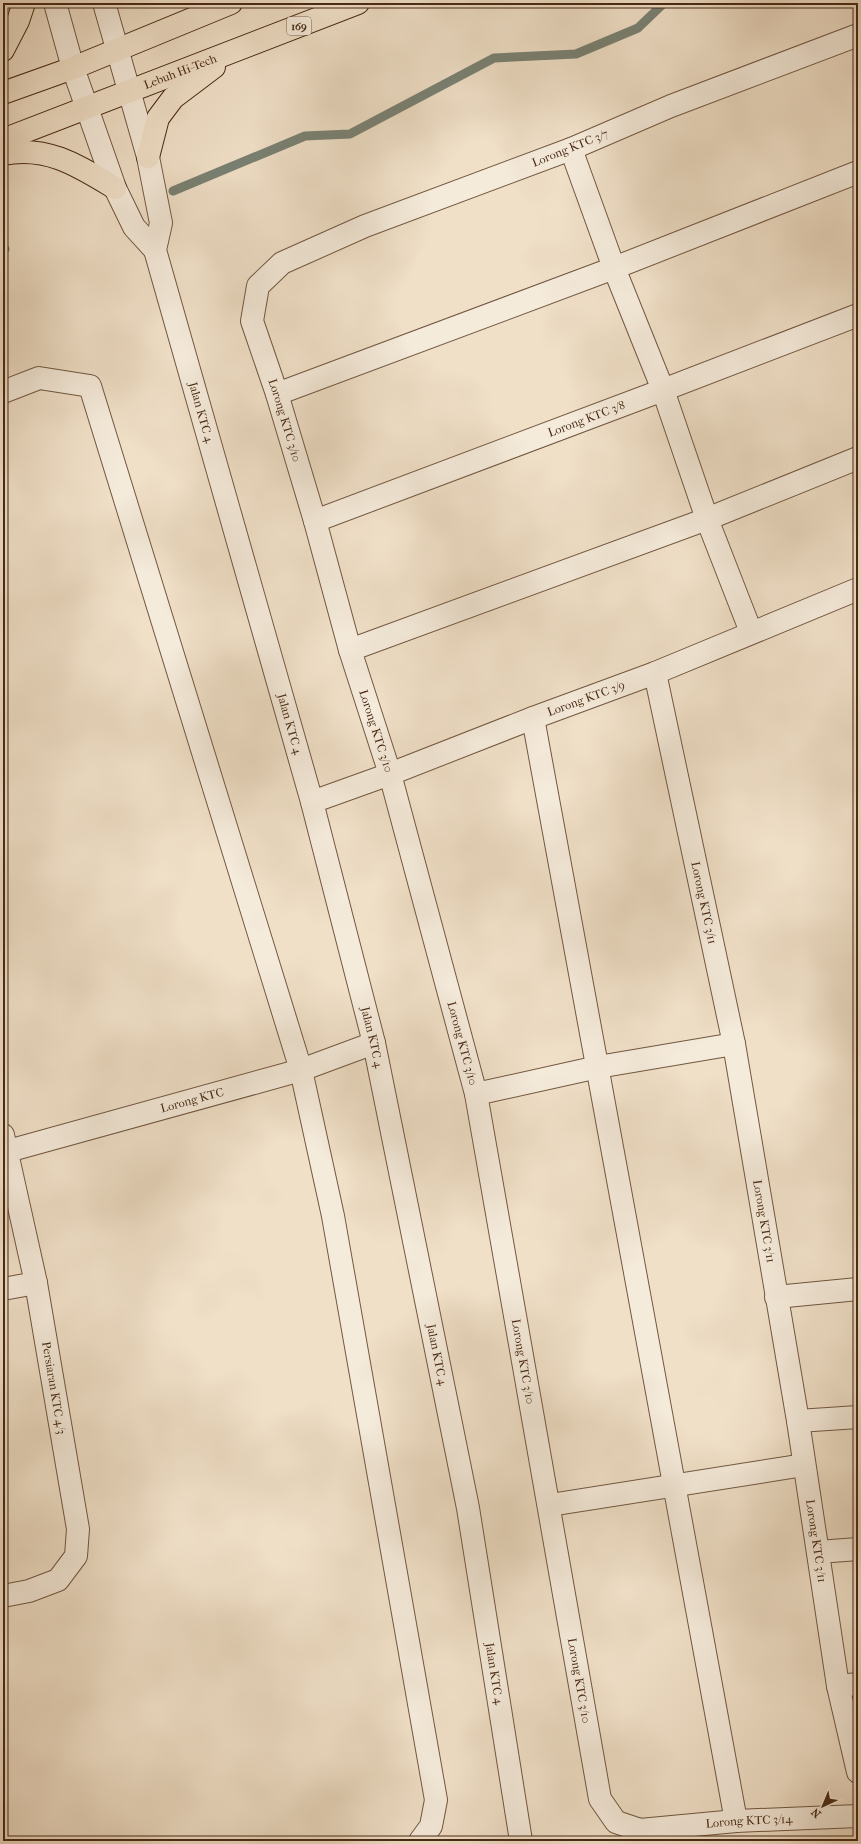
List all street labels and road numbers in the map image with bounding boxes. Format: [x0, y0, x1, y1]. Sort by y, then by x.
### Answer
road number: 169 [287, 17, 311, 35]
street label: Lebuh Hi-Tech [142, 51, 219, 92]
street label: Lorong KTC 3/7 [530, 126, 610, 170]
street label: Lorong KTC 3/10 [265, 377, 304, 464]
street label: Jalan KTC 4 [186, 380, 217, 445]
street label: Lorong KTC 3/8 [546, 398, 627, 440]
street label: Lorong KTC 3/9 [545, 678, 627, 719]
street label: Lorong KTC 3/10 [356, 688, 396, 774]
street label: Jalan KTC 4 [274, 691, 305, 757]
street label: Lorong KTC 3/11 [688, 860, 720, 945]
street label: Lorong KTC 3/10 [444, 1000, 480, 1087]
street label: Jalan KTC 4 [358, 1004, 386, 1070]
street label: Lorong KTC [159, 1085, 225, 1116]
street label: Lorong KTC 3/11 [750, 1179, 778, 1264]
street label: Lorong KTC 3/10 [509, 1318, 537, 1405]
street label: Jalan KTC 4 [424, 1322, 450, 1388]
street label: Persiaran KTC 4/3 [39, 1340, 69, 1435]
street label: Lorong KTC 3/11 [803, 1498, 829, 1584]
street label: Lorong KTC 3/10 [565, 1637, 594, 1724]
street label: Jalan KTC 4 [482, 1641, 506, 1707]
street label: Lorong KTC 3/14 [705, 1812, 794, 1831]

